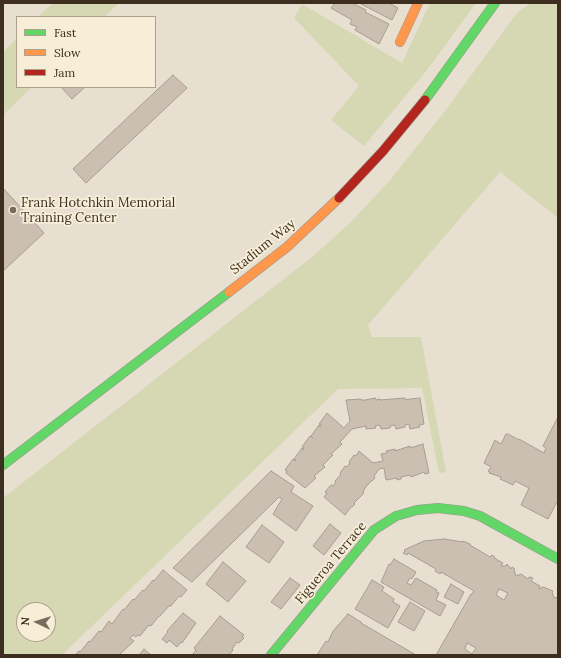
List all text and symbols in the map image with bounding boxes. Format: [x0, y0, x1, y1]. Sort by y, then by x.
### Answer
legend [16, 16, 156, 88]
text: Fast [54, 25, 77, 40]
text: Slow [54, 45, 81, 60]
text: Jam [54, 65, 75, 80]
place label: Frank Hotchkin Memorial Training Center [21, 195, 175, 226]
marker: Frank Hotchkin Memorial Training Center [8, 205, 18, 215]
street label: Stadium Way [227, 216, 299, 278]
street label: Figueroa Terrace [292, 519, 370, 607]
north arrow [16, 602, 56, 642]
text: N [18, 617, 32, 626]

